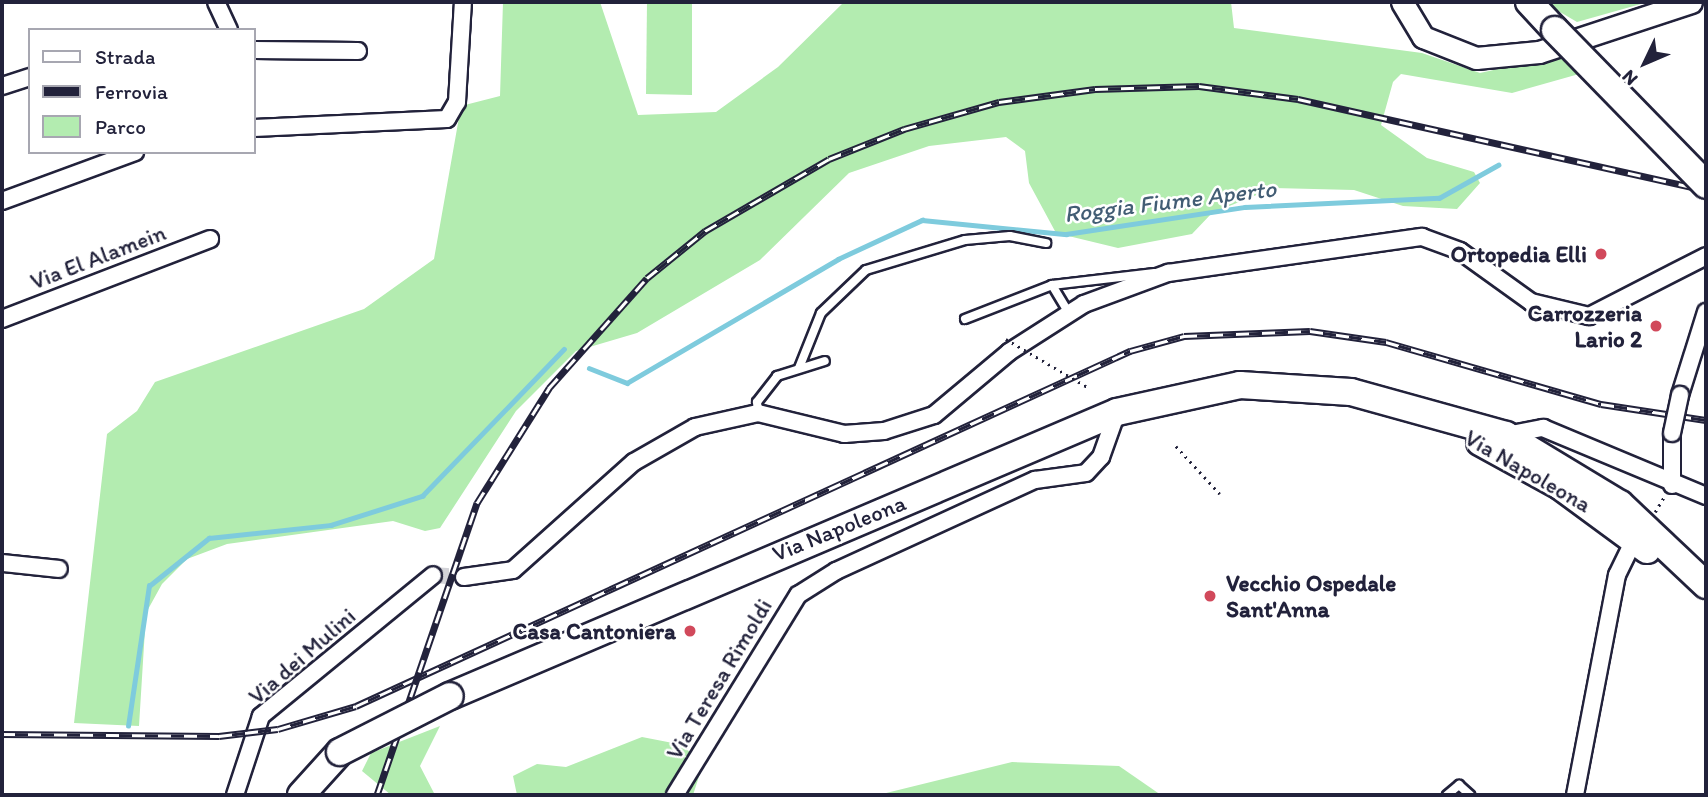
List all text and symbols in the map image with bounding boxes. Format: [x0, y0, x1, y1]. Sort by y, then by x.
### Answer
legend [28, 28, 256, 154]
north arrow [1610, 28, 1680, 98]
text: Strada [95, 44, 155, 69]
text: N [1617, 65, 1642, 91]
text: Ferrovia [95, 79, 168, 104]
text: Parco [95, 114, 146, 139]
water label: Roggia Fiume Aperto [1062, 174, 1278, 228]
street label: Via El Alamein [27, 219, 169, 295]
place label: Ortopedia Elli [1450, 240, 1587, 268]
marker: Ortopedia Elli [1593, 246, 1609, 262]
place label: Carrozzeria Lario 2 [1527, 299, 1642, 353]
marker: Carrozzeria Lario 2 [1648, 318, 1664, 334]
street label: Via Napoleona [1460, 424, 1596, 518]
street label: Via Napoleona [768, 489, 910, 567]
place label: Vecchio Ospedale Sant'Anna [1226, 569, 1396, 623]
marker: Vecchio Ospedale Sant'Anna [1200, 586, 1220, 606]
street label: Via Teresa Rimoldi [661, 594, 777, 764]
street label: Via dei Mulini [243, 602, 361, 710]
place label: Casa Cantoniera [512, 617, 676, 645]
marker: Casa Cantoniera [682, 623, 698, 639]

